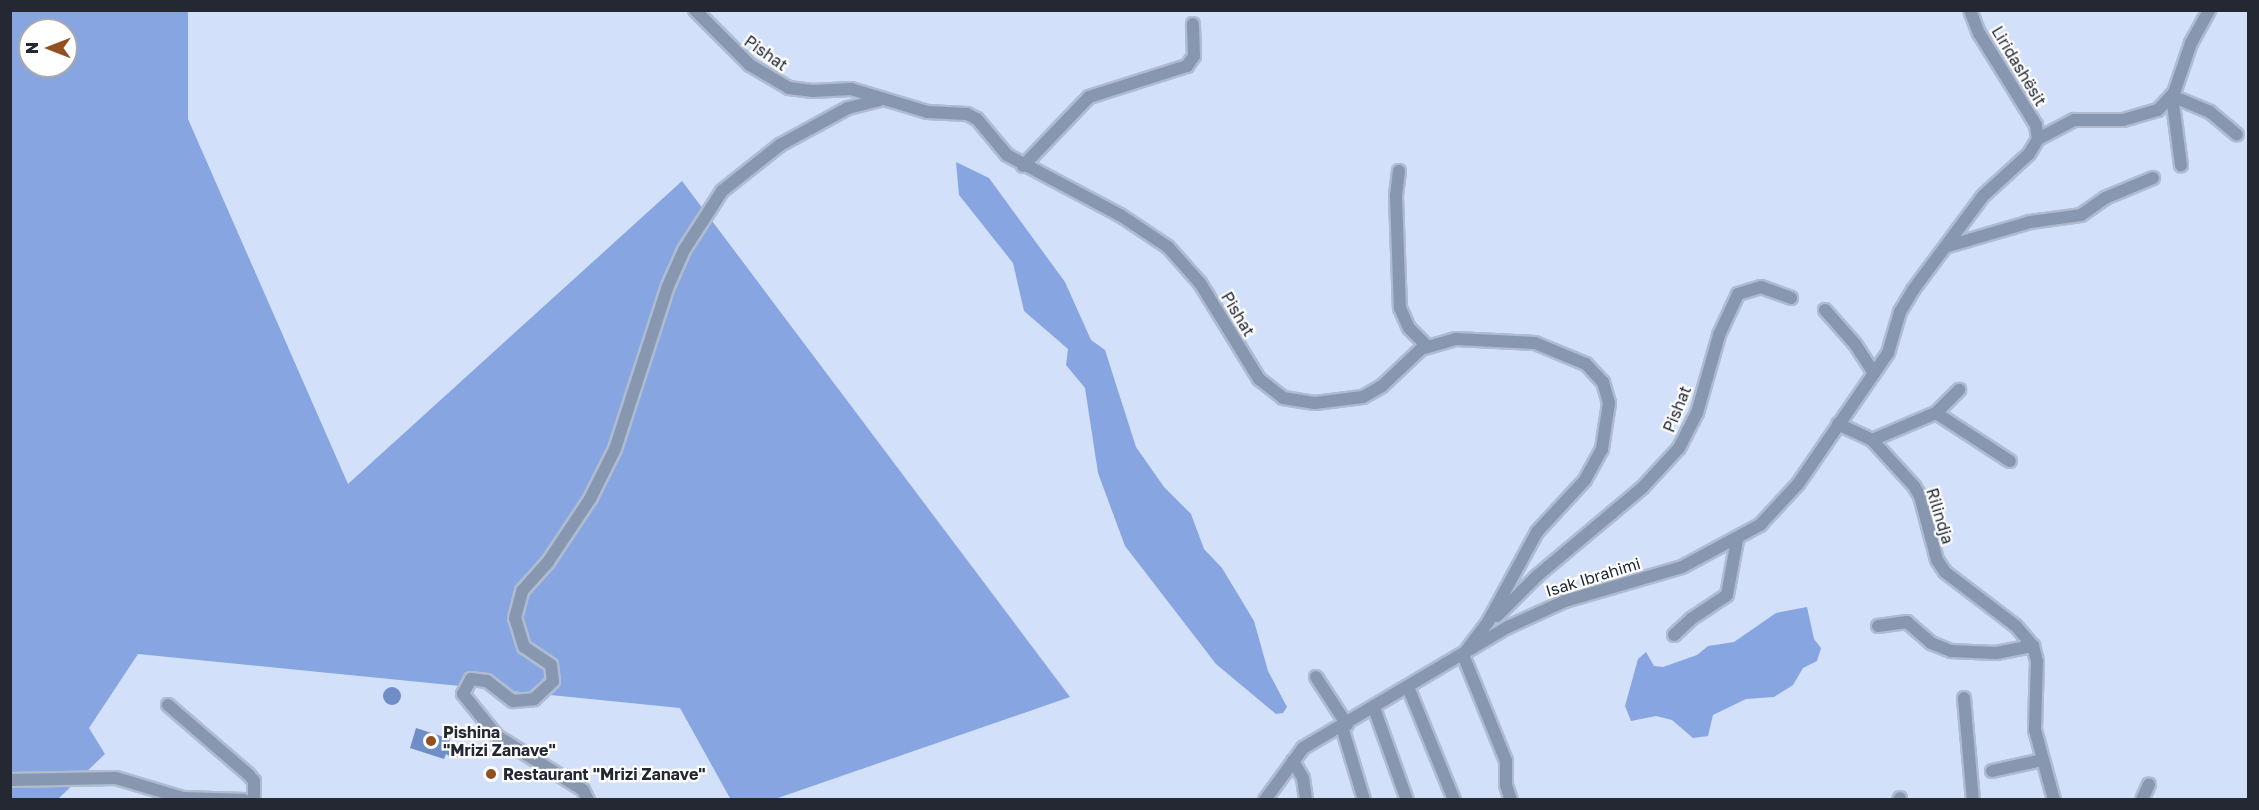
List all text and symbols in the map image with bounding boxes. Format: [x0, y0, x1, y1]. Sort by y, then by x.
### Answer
north arrow [18, 18, 78, 78]
street label: Liridashësit [1988, 23, 2050, 109]
street label: Pishat [741, 31, 791, 75]
text: N [22, 42, 42, 54]
street label: Pishat [1217, 288, 1259, 340]
street label: Pishat [1659, 383, 1695, 435]
street label: Rilindja [1922, 486, 1958, 546]
street label: Isak Ibrahimi [1543, 553, 1643, 601]
place label: Pishina "Mrizi Zanave" [443, 722, 556, 760]
marker: Pishina "Mrizi Zanave" [424, 734, 438, 748]
place label: Restaurant "Mrizi Zanave" [503, 764, 706, 784]
marker: Restaurant "Mrizi Zanave" [484, 767, 498, 781]

